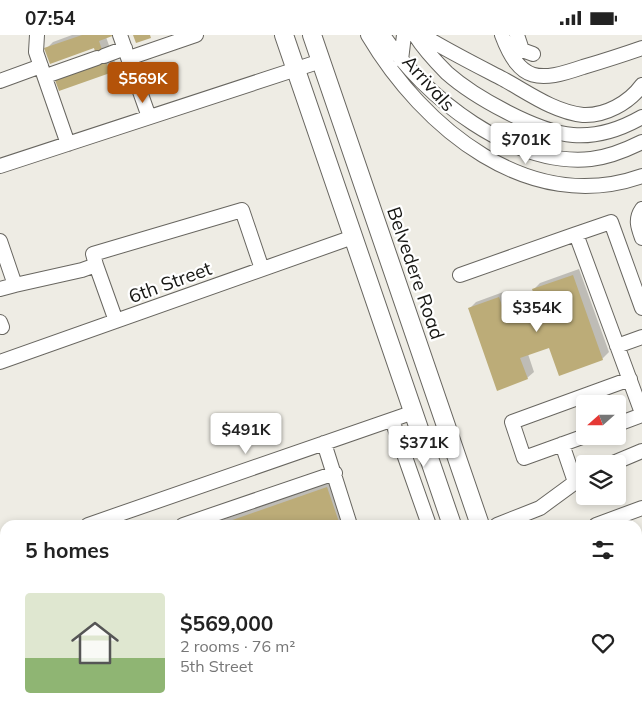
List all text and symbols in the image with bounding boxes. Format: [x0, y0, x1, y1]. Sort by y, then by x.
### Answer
text: 07:54 [25, 6, 75, 30]
street label: Arrivals [397, 50, 461, 116]
pin: $569K [108, 62, 178, 104]
text: $569K [118, 68, 168, 88]
pin: $701K [491, 123, 561, 165]
text: $701K [501, 129, 551, 149]
street label: Belvedere Road [382, 204, 450, 342]
street label: 6th Street [125, 256, 215, 308]
pin: $354K [502, 291, 572, 333]
text: $354K [512, 297, 562, 317]
north arrow [576, 395, 626, 445]
map controls [576, 395, 626, 505]
pin: $491K [211, 413, 281, 455]
text: $491K [221, 419, 271, 439]
pin: $371K [389, 425, 459, 468]
text: $371K [399, 432, 449, 452]
button: layers [576, 455, 626, 505]
icon: filters [589, 536, 617, 564]
text: 5 homes [25, 537, 109, 563]
text: $569,000 [180, 610, 273, 636]
icon: home [65, 613, 125, 673]
icon: heart [589, 629, 617, 657]
text: 2 rooms · 76 m² [180, 636, 295, 656]
text: 5th Street [180, 656, 253, 676]

